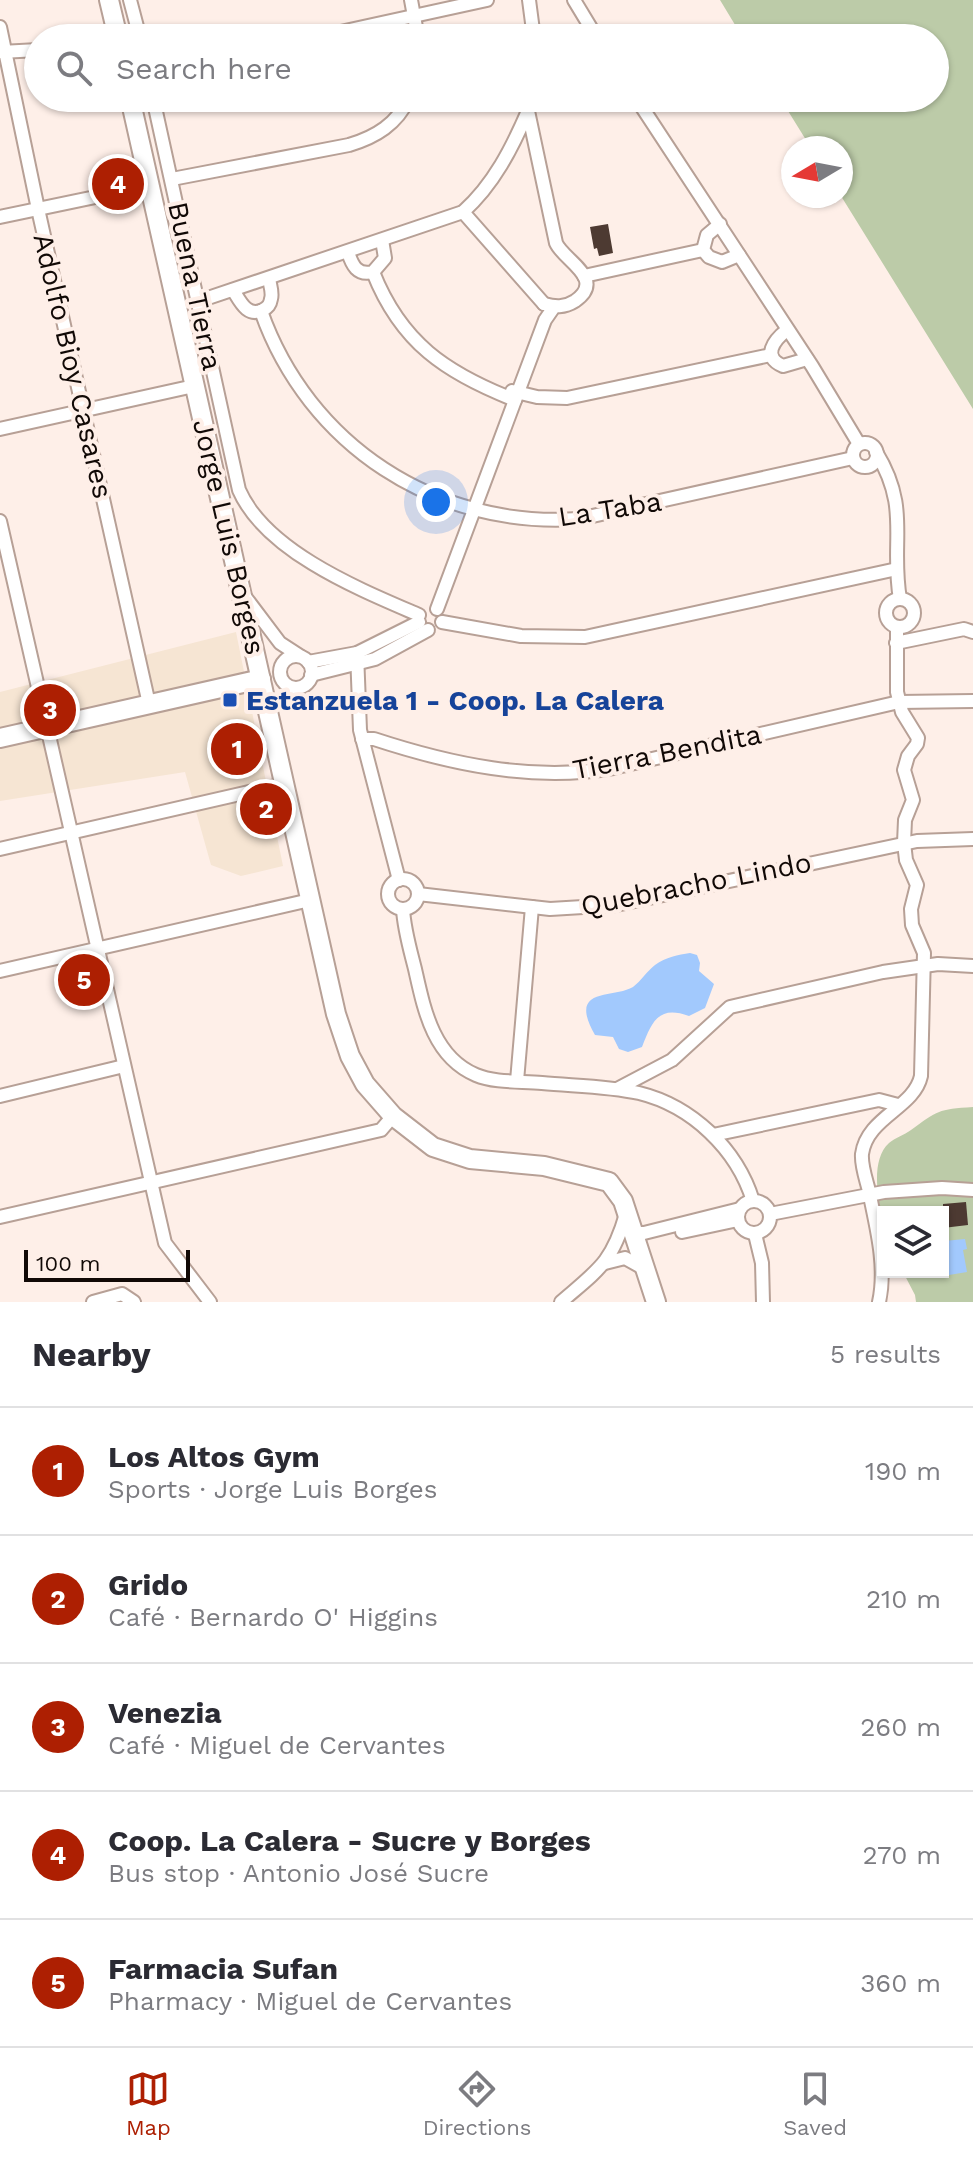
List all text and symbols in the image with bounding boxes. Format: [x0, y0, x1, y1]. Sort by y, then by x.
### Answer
search box [24, 24, 949, 112]
icon: search [52, 46, 96, 90]
text: Search here [116, 51, 292, 86]
north arrow [781, 136, 853, 208]
pin: 4 [92, 154, 144, 214]
street label: Buena Tierra [161, 199, 229, 373]
street label: Adolfo Bioy Casares [26, 230, 120, 502]
street label: Jorge Luis Borges [186, 416, 272, 658]
your location [416, 482, 456, 522]
street label: La Taba [556, 485, 664, 533]
pin: 3 [24, 680, 76, 740]
place label: Estanzuela 1 - Coop. La Calera [246, 684, 665, 717]
marker: Estanzuela 1 - Coop. La Calera [221, 691, 239, 709]
street label: Tierra Bendita [570, 717, 764, 786]
pin: 1 [211, 719, 263, 779]
pin: 2 [240, 779, 292, 839]
street label: Quebracho Lindo [578, 845, 814, 923]
pin: 5 [58, 950, 110, 1010]
map controls [877, 1206, 949, 1278]
button: layers [877, 1206, 949, 1278]
scale bar [24, 1246, 190, 1282]
text: 100 m [36, 1251, 100, 1276]
text: Nearby [32, 1334, 151, 1374]
text: 5 results [830, 1339, 941, 1369]
text: Los Altos Gym [108, 1439, 320, 1474]
text: 1 [52, 1456, 64, 1486]
text: 190 m [865, 1456, 941, 1486]
text: Sports · Jorge Luis Borges [108, 1474, 437, 1504]
text: Grido [108, 1567, 188, 1602]
text: 2 [50, 1584, 66, 1614]
text: 210 m [866, 1584, 941, 1614]
text: Café · Bernardo O' Higgins [108, 1602, 438, 1632]
text: Venezia [108, 1695, 222, 1730]
text: 3 [50, 1712, 66, 1742]
text: 260 m [860, 1712, 941, 1742]
text: Café · Miguel de Cervantes [108, 1730, 446, 1760]
text: Coop. La Calera - Sucre y Borges [108, 1823, 591, 1858]
text: 4 [50, 1840, 66, 1870]
text: 270 m [862, 1840, 941, 1870]
text: Bus stop · Antonio José Sucre [108, 1858, 489, 1888]
text: Farmacia Sufan [108, 1951, 338, 1986]
text: 5 [50, 1968, 66, 1998]
text: 360 m [860, 1968, 941, 1998]
text: Pharmacy · Miguel de Cervantes [108, 1986, 512, 2016]
tab: Map [126, 2067, 171, 2140]
tab: Directions [423, 2067, 531, 2140]
tab: Saved [783, 2067, 847, 2140]

